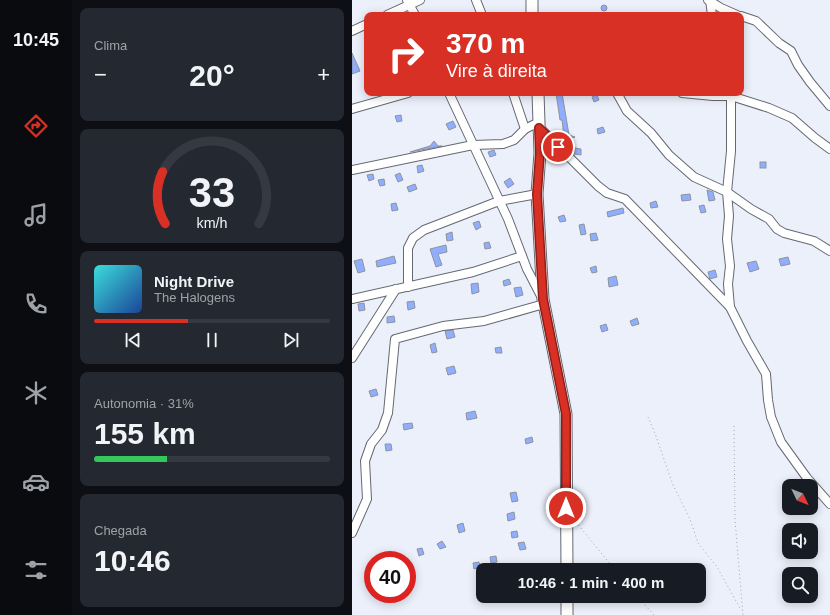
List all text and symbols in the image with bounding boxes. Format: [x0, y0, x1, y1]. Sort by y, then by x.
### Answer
icon: right [380, 28, 432, 80]
text: 370 m [446, 28, 525, 59]
text: 10:45 [13, 30, 59, 50]
text: Clima [94, 38, 127, 53]
text: 20° [189, 59, 235, 92]
text: Vire à direita [446, 61, 547, 81]
text: − [94, 62, 107, 87]
text: + [317, 62, 330, 87]
icon: directions [22, 112, 50, 140]
pin [541, 130, 575, 164]
icon: arrive [547, 136, 569, 158]
text: 33 [189, 169, 235, 216]
icon: music [22, 201, 50, 229]
text: km/h [197, 215, 228, 231]
text: Night Drive [154, 273, 234, 290]
icon: phone [22, 290, 50, 318]
text: The Halogens [154, 290, 235, 305]
icon: previous [122, 329, 144, 351]
icon: pause [201, 329, 223, 351]
icon: next [280, 329, 302, 351]
icon: climate [22, 379, 50, 407]
text: Autonomia · 31% [94, 396, 194, 411]
text: 155 km [94, 417, 196, 450]
icon: car [22, 468, 50, 496]
north arrow [782, 479, 818, 515]
map controls [782, 479, 818, 603]
position arrow [545, 487, 587, 529]
text: Chegada [94, 523, 147, 538]
button: sound [782, 523, 818, 559]
text: 10:46 [94, 544, 171, 577]
speed limit sign: 40 [364, 551, 416, 603]
icon: filters [22, 556, 50, 584]
button: search [782, 567, 818, 603]
text: 10:46 · 1 min · 400 m [518, 574, 664, 591]

